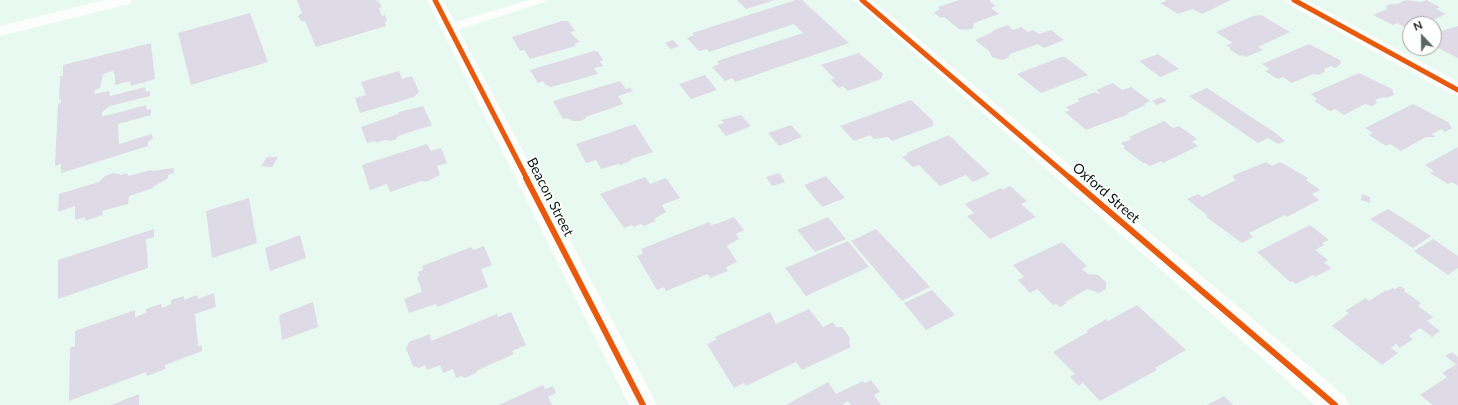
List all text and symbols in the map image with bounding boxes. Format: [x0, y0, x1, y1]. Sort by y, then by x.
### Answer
north arrow [1402, 16, 1442, 56]
text: N [1411, 18, 1424, 33]
street label: Beacon Street [523, 155, 577, 239]
street label: Oxford Street [1069, 159, 1143, 227]

